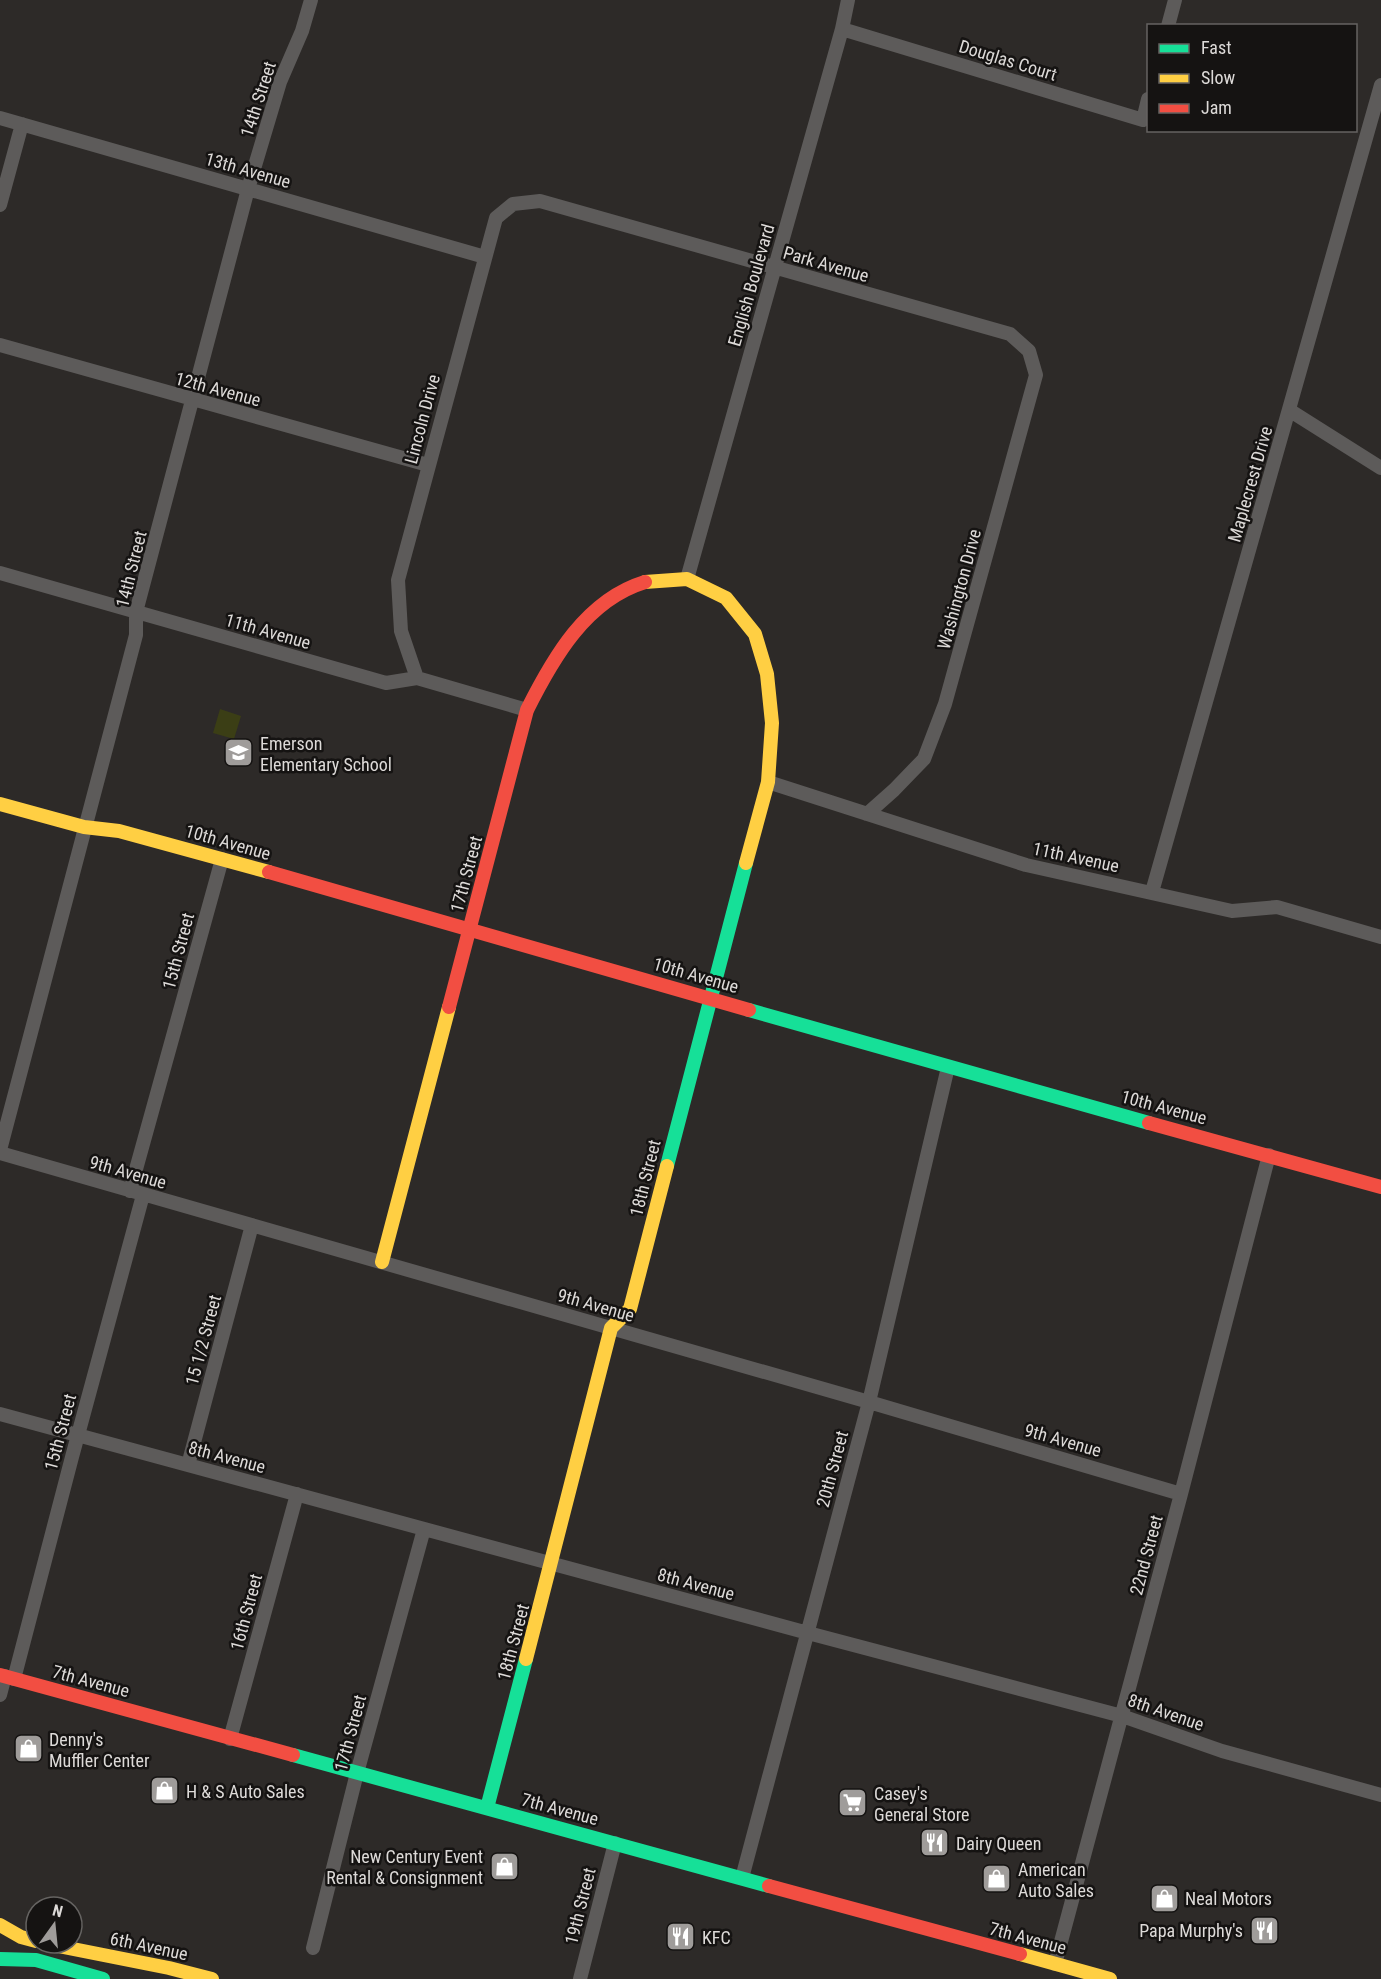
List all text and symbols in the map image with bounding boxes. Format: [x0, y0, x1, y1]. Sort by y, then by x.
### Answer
legend [1147, 24, 1357, 132]
street label: Douglas Court [957, 35, 1059, 85]
text: Fast [1201, 37, 1232, 58]
street label: 14th Street [236, 59, 280, 139]
text: Slow [1201, 67, 1236, 88]
text: Jam [1201, 97, 1232, 118]
street label: 13th Avenue [203, 148, 293, 192]
street label: English Boulevard [724, 221, 778, 349]
street label: Park Avenue [781, 242, 871, 286]
street label: 12th Avenue [173, 368, 263, 410]
street label: Lincoln Drive [400, 372, 444, 466]
street label: Maplecrest Drive [1223, 424, 1277, 544]
street label: Washington Drive [933, 527, 985, 651]
street label: 14th Street [111, 529, 151, 609]
street label: 11th Avenue [223, 609, 313, 653]
place label: Emerson Elementary School [260, 733, 392, 775]
school or university icon: Emerson Elementary School [223, 737, 255, 769]
street label: 10th Avenue [183, 820, 273, 864]
street label: 17th Street [446, 834, 486, 914]
street label: 11th Avenue [1031, 838, 1121, 876]
street label: 15th Street [158, 911, 198, 991]
street label: 10th Avenue [651, 953, 741, 997]
street label: 10th Avenue [1119, 1086, 1209, 1128]
street label: 18th Street [625, 1138, 665, 1218]
street label: 9th Avenue [87, 1151, 169, 1193]
street label: 9th Avenue [555, 1284, 637, 1326]
street label: 15 1/2 Street [181, 1293, 225, 1387]
street label: 15th Street [40, 1392, 80, 1472]
street label: 9th Avenue [1022, 1419, 1104, 1461]
street label: 20th Street [812, 1429, 852, 1509]
street label: 8th Avenue [186, 1437, 268, 1477]
street label: 22nd Street [1125, 1513, 1167, 1597]
street label: 8th Avenue [655, 1564, 737, 1604]
street label: 16th Street [226, 1572, 266, 1652]
street label: 18th Street [493, 1602, 533, 1682]
street label: 7th Avenue [50, 1661, 132, 1701]
street label: 8th Avenue [1125, 1689, 1207, 1735]
street label: 17th Street [330, 1693, 370, 1773]
place label: Denny's Muffler Center [49, 1729, 150, 1771]
shop icon: Denny's Muffler Center [12, 1733, 44, 1765]
shop icon: H & S Auto Sales [149, 1775, 181, 1807]
place label: H & S Auto Sales [186, 1781, 305, 1802]
place label: Casey's General Store [874, 1783, 970, 1825]
supermarket icon: Casey's General Store [837, 1787, 869, 1819]
street label: 7th Avenue [519, 1789, 601, 1829]
restaurant icon: Dairy Queen [919, 1827, 951, 1859]
place label: Dairy Queen [956, 1833, 1041, 1854]
place label: New Century Event Rental & Consignment [326, 1846, 483, 1888]
shop icon: New Century Event Rental & Consignment [488, 1850, 520, 1882]
place label: American Auto Sales [1018, 1859, 1094, 1901]
shop icon: American Auto Sales [981, 1863, 1013, 1895]
street label: 19th Street [560, 1866, 600, 1946]
shop icon: Neal Motors [1148, 1882, 1180, 1914]
place label: Neal Motors [1185, 1888, 1272, 1909]
north arrow [24, 1895, 84, 1955]
text: N [51, 1901, 65, 1921]
restaurant icon: Papa Murphy's [1248, 1914, 1280, 1946]
street label: 7th Avenue [987, 1918, 1069, 1958]
place label: Papa Murphy's [1139, 1920, 1243, 1941]
restaurant icon: KFC [665, 1921, 697, 1953]
place label: KFC [702, 1927, 731, 1948]
street label: 6th Avenue [108, 1928, 190, 1964]

